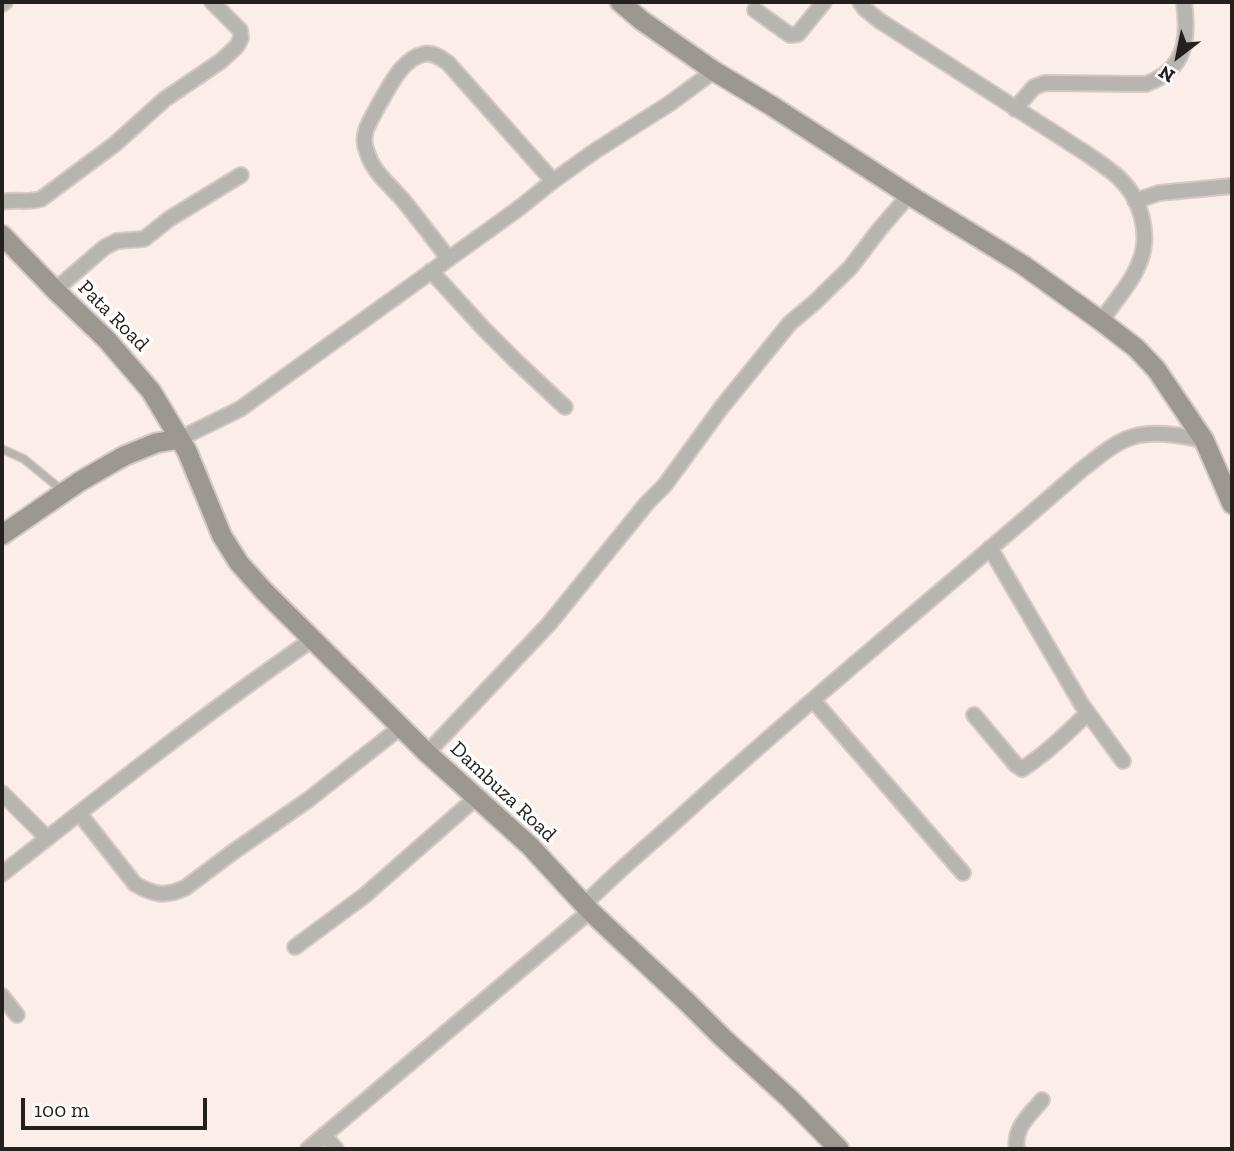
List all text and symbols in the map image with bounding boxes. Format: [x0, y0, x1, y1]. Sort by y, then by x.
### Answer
north arrow [1143, 21, 1213, 91]
text: N [1154, 61, 1179, 88]
street label: Pata Road [72, 275, 154, 357]
street label: Dambuza Road [445, 736, 561, 848]
scale bar [24, 1084, 210, 1128]
text: 100 m [34, 1097, 89, 1122]

